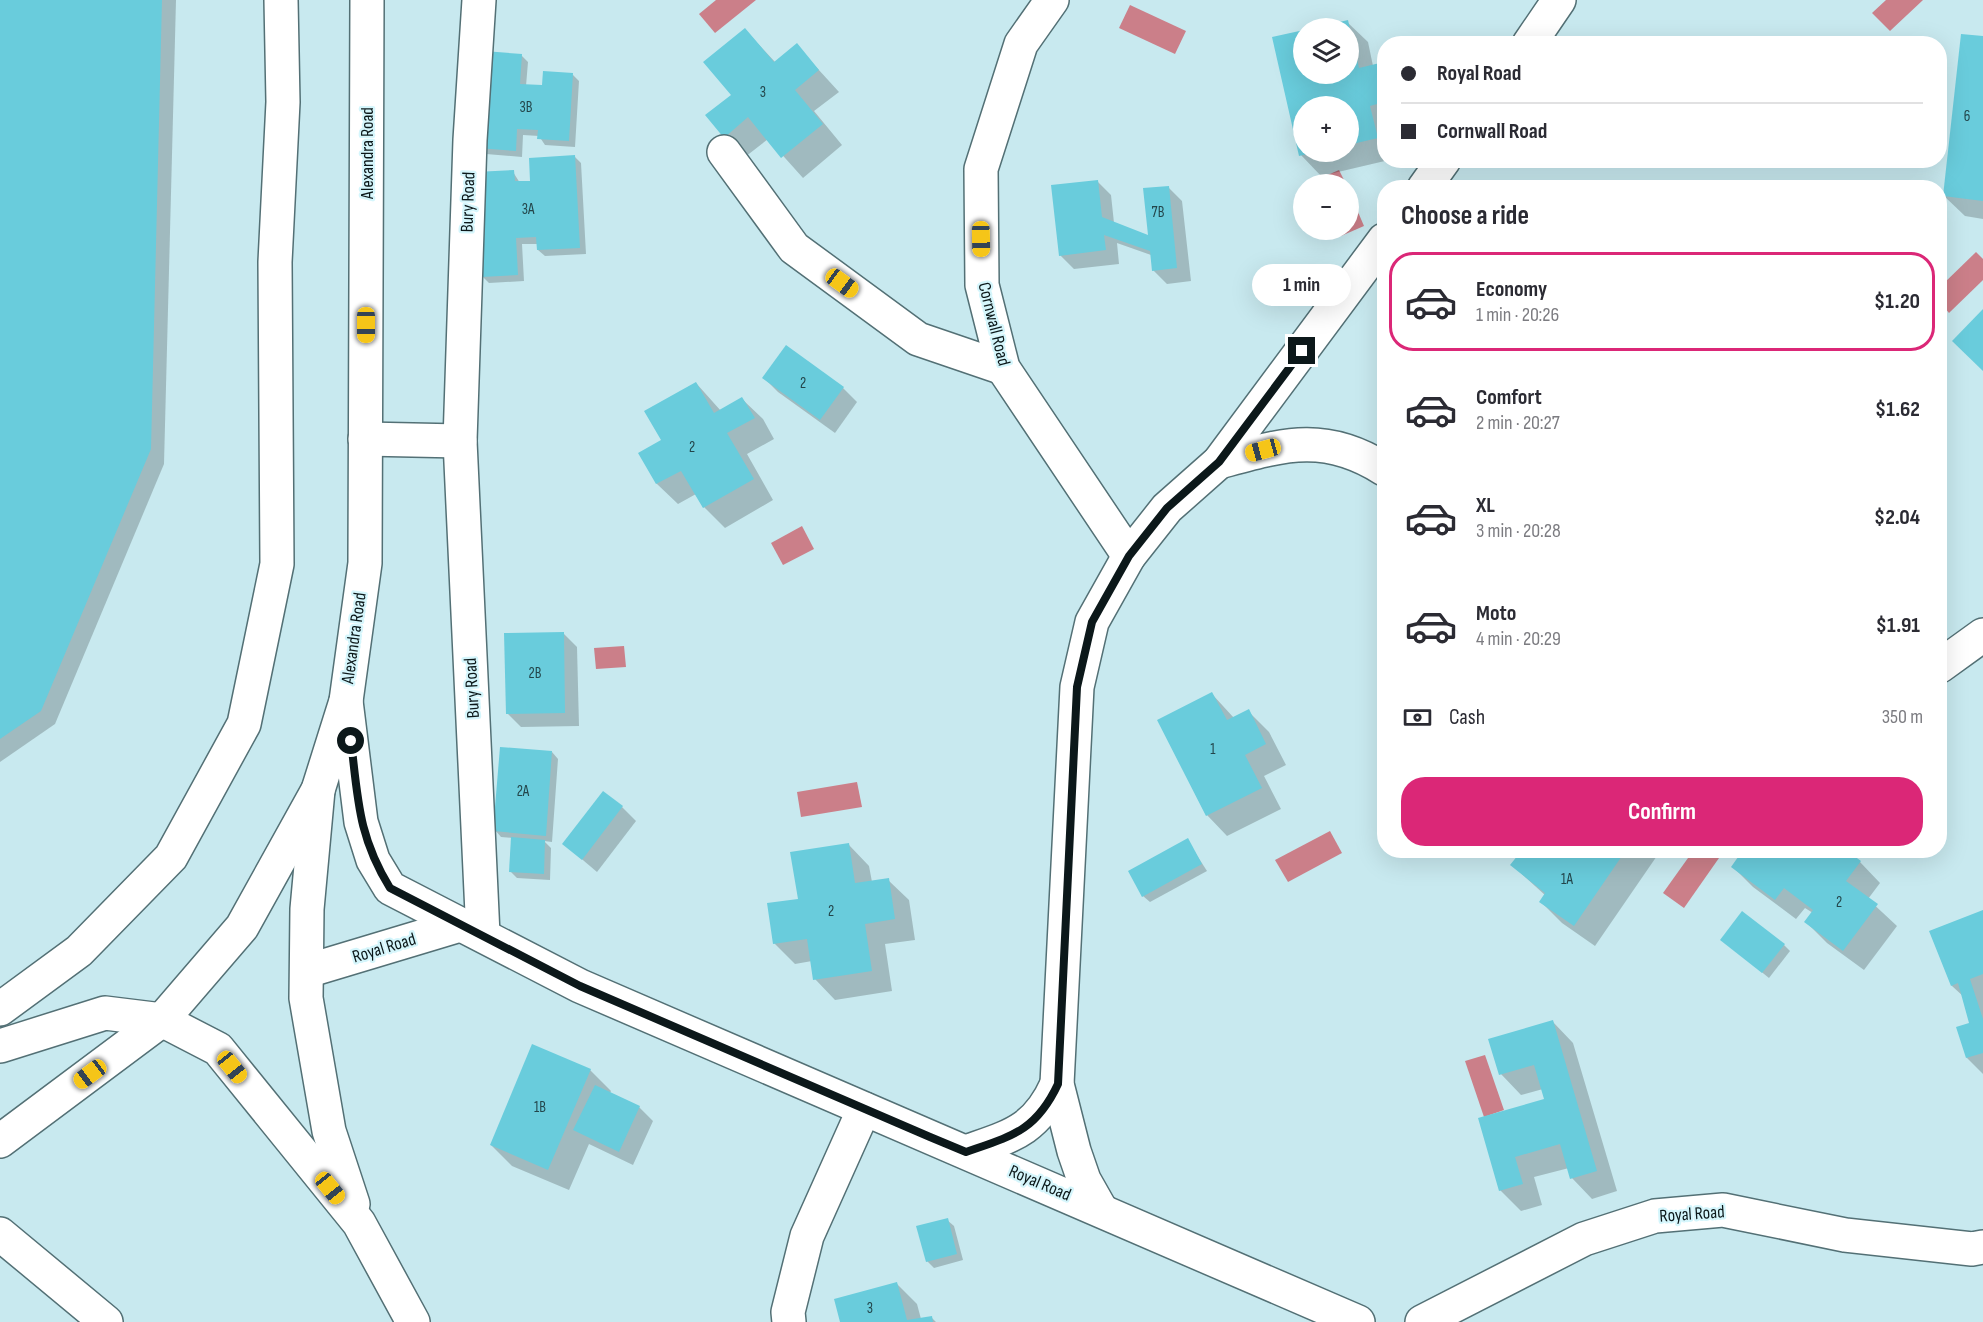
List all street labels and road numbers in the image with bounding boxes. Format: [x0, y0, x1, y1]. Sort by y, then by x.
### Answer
street label: Alexandra Road [357, 107, 378, 200]
street label: Bury Road [456, 171, 480, 233]
street label: Cornwall Road [973, 280, 1015, 368]
street label: Alexandra Road [337, 591, 371, 686]
street label: Bury Road [460, 657, 484, 719]
street label: Royal Road [350, 928, 418, 968]
street label: Royal Road [1006, 1161, 1074, 1205]
street label: Royal Road [1659, 1201, 1725, 1227]

